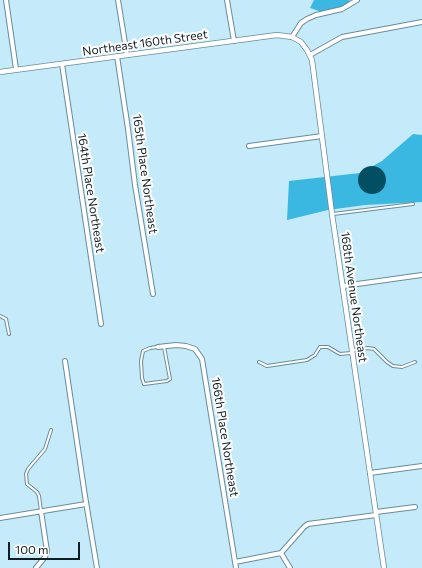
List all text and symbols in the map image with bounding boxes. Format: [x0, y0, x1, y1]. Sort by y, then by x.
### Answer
street label: Northeast 160th Street [81, 27, 209, 59]
street label: 165th Place Northeast [129, 113, 161, 235]
street label: 164th Place Northeast [74, 132, 108, 254]
street label: 168th Avenue Northeast [338, 231, 370, 363]
street label: 166th Place Northeast [208, 376, 242, 498]
scale bar [10, 534, 82, 560]
text: 100 m [15, 542, 49, 556]

